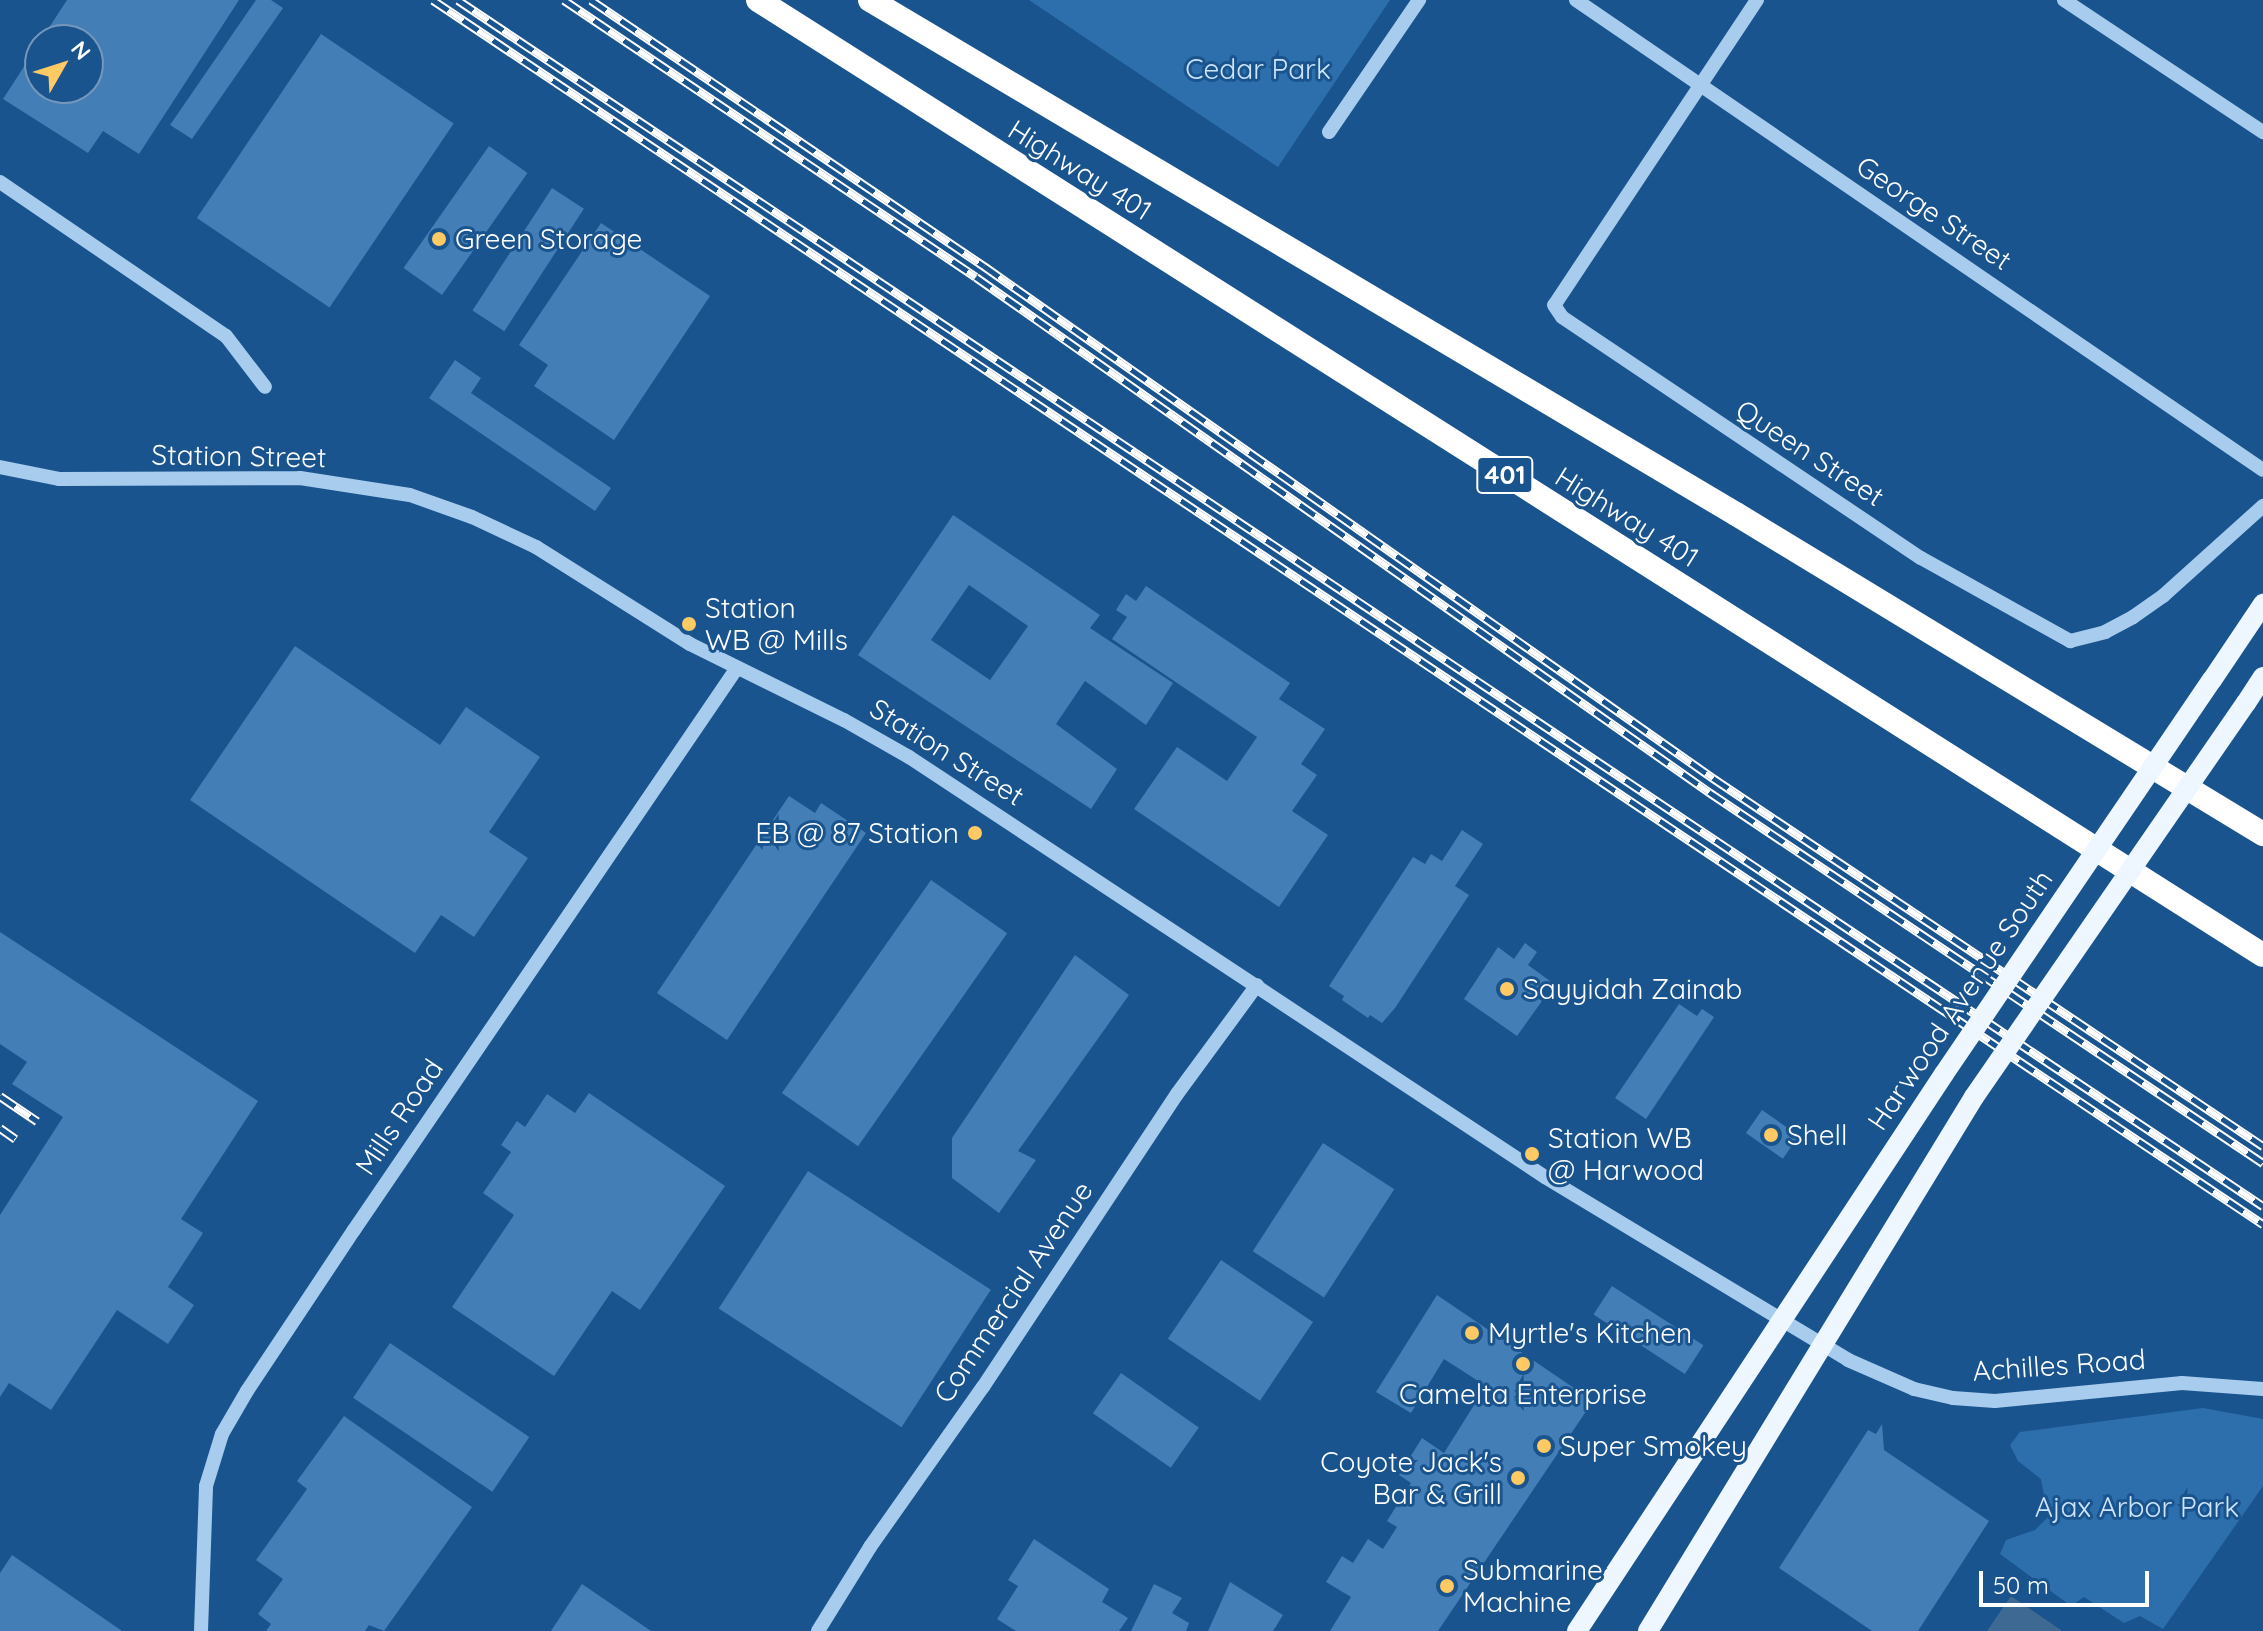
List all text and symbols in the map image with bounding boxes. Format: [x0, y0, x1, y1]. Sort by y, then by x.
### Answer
north arrow [24, 24, 104, 104]
text: N [65, 35, 97, 65]
park label: Cedar Park [1185, 52, 1331, 86]
street label: Highway 401 [1002, 113, 1158, 227]
street label: George Street [1850, 149, 2018, 277]
place label: Green Storage [455, 222, 642, 256]
marker: Green Storage [430, 230, 448, 248]
street label: Queen Street [1730, 393, 1890, 513]
street label: Station Street [151, 438, 327, 474]
road number: 401 [1475, 453, 1535, 497]
street label: Highway 401 [1549, 460, 1705, 574]
place label: Station WB @ Mills [705, 591, 848, 657]
marker: Station WB @ Mills [680, 615, 698, 633]
street label: Station Street [864, 691, 1030, 813]
place label: EB @ 87 Station [755, 816, 959, 850]
marker: EB @ 87 Station [966, 824, 984, 842]
street label: Harwood Avenue South [1860, 864, 2060, 1136]
place label: Sayyidah Zainab [1523, 972, 1742, 1006]
marker: Sayyidah Zainab [1498, 980, 1516, 998]
street label: Mills Road [348, 1053, 450, 1181]
place label: Shell [1787, 1118, 1847, 1152]
place label: Station WB @ Harwood [1548, 1121, 1704, 1187]
marker: Shell [1762, 1126, 1780, 1144]
marker: Station WB @ Harwood [1523, 1145, 1541, 1163]
street label: Commercial Avenue [927, 1175, 1099, 1409]
place label: Myrtle's Kitchen [1488, 1316, 1692, 1350]
marker: Myrtle's Kitchen [1463, 1324, 1481, 1342]
street label: Achilles Road [1971, 1342, 2147, 1388]
marker: Camelta Enterprise [1514, 1355, 1532, 1373]
place label: Camelta Enterprise [1399, 1377, 1647, 1411]
place label: Super Smokey [1560, 1429, 1747, 1463]
marker: Super Smokey [1535, 1437, 1553, 1455]
place label: Coyote Jack's Bar & Grill [1320, 1445, 1502, 1511]
marker: Coyote Jack's Bar & Grill [1509, 1469, 1527, 1487]
park label: Ajax Arbor Park [2035, 1490, 2239, 1524]
place label: Submarine Machine [1463, 1553, 1603, 1619]
scale bar [1983, 1555, 2153, 1605]
text: 50 m [1993, 1570, 2049, 1600]
marker: Submarine Machine [1438, 1577, 1456, 1595]

